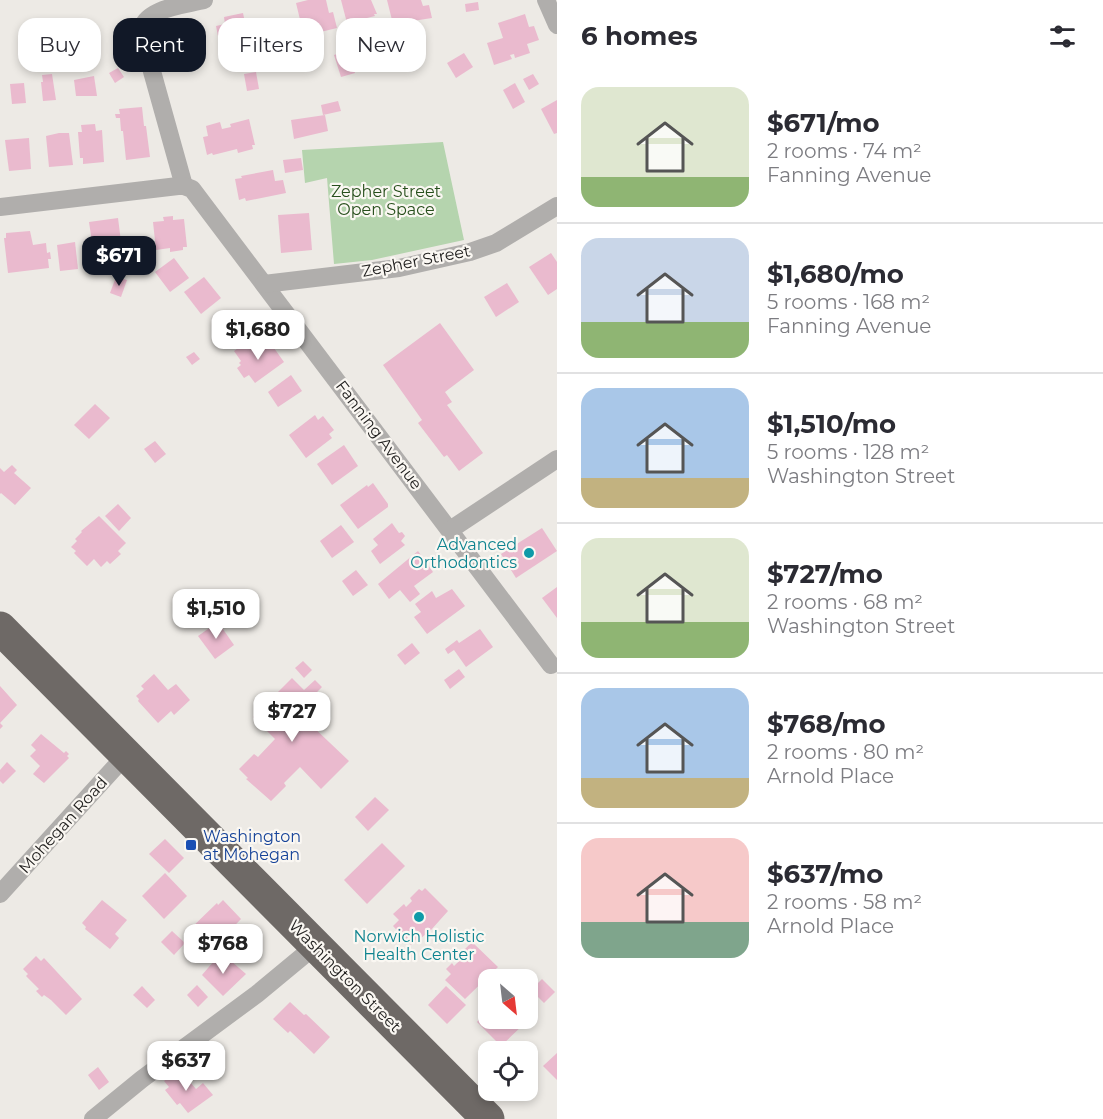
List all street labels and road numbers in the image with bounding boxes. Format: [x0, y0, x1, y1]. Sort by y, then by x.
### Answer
street label: Zepher Street [360, 241, 472, 281]
street label: Fanning Avenue [332, 377, 426, 493]
street label: Mohegan Road [15, 773, 111, 877]
street label: Washington Street [285, 916, 405, 1036]

